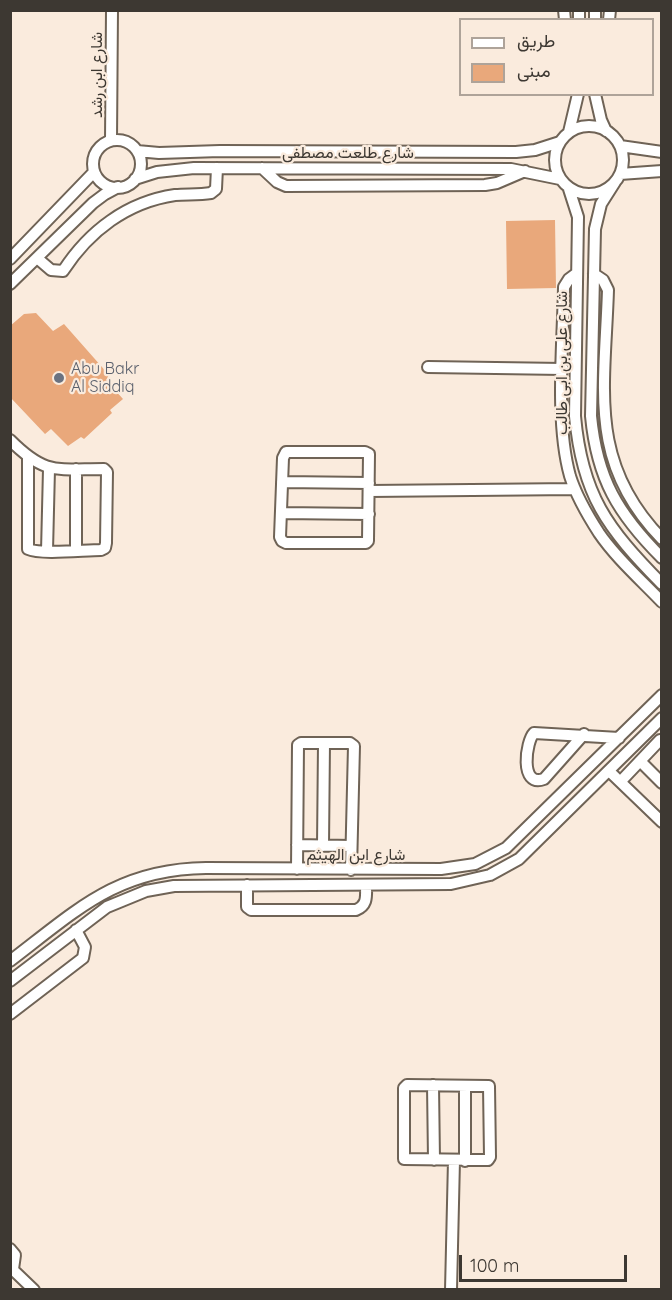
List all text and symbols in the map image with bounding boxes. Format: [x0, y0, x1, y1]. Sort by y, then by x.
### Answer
legend [459, 18, 654, 96]
text: طريق [517, 29, 555, 52]
street label: شارع ابن رشد [87, 32, 107, 118]
text: مبنى [517, 59, 551, 82]
street label: شارع طلعت مصطفى [282, 143, 414, 163]
street label: شارع على بن ابى طالب [552, 291, 572, 435]
place label: Abu Bakr Al Siddiq [71, 359, 139, 397]
marker: Abu Bakr Al Siddiq [52, 371, 66, 385]
street label: شارع ابن الهيثم [307, 845, 405, 865]
scale bar [462, 1243, 630, 1281]
text: 100 m [470, 1254, 519, 1277]

